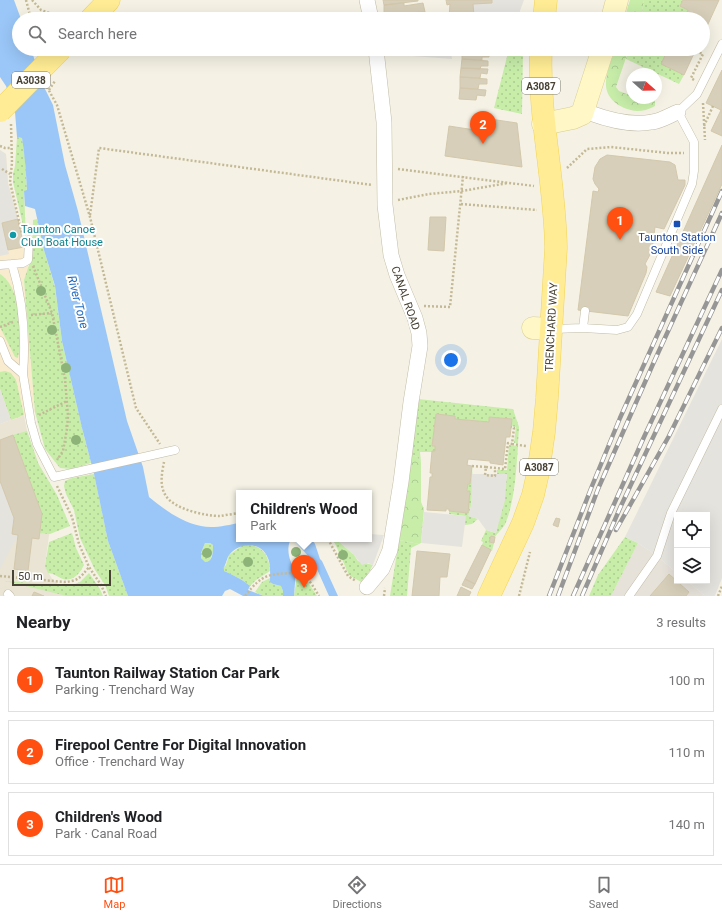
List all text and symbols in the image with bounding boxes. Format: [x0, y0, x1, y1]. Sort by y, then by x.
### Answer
search box [12, 12, 710, 56]
icon: search [26, 23, 48, 45]
text: Search here [58, 25, 137, 43]
north arrow [626, 68, 662, 104]
road number: A3038 [12, 72, 50, 88]
road number: A3087 [522, 78, 560, 94]
pin: 2 [470, 111, 496, 144]
pin: 1 [607, 207, 633, 240]
marker: Taunton Station South Side [672, 219, 682, 229]
place label: Taunton Canoe Club Boat House [21, 223, 103, 249]
marker: Taunton Canoe Club Boat House [8, 230, 18, 240]
place label: Taunton Station South Side [638, 231, 716, 257]
street label: CANAL ROAD [389, 264, 423, 332]
water label: River Tone [65, 274, 91, 330]
street label: TRENCHARD WAY [543, 282, 560, 372]
your location [441, 350, 461, 370]
road number: A3087 [520, 459, 558, 475]
popup [236, 490, 372, 542]
text: Children's Wood [250, 500, 358, 518]
map controls [674, 512, 710, 584]
button: locate [674, 512, 710, 548]
text: Park [250, 518, 277, 533]
button: layers [674, 548, 710, 584]
pin: 3 [291, 555, 317, 588]
scale bar [12, 568, 111, 587]
text: 50 m [18, 570, 43, 583]
text: Nearby [16, 612, 71, 632]
text: 3 results [656, 615, 706, 630]
text: Taunton Railway Station Car Park [55, 664, 279, 682]
text: 1 [26, 673, 34, 688]
text: 100 m [668, 673, 705, 688]
text: Parking · Trenchard Way [55, 682, 194, 697]
text: Firepool Centre For Digital Innovation [55, 736, 306, 754]
text: 2 [26, 745, 34, 760]
text: 110 m [668, 745, 705, 760]
text: Office · Trenchard Way [55, 754, 184, 769]
text: Children's Wood [55, 808, 162, 826]
text: 3 [26, 817, 34, 832]
text: 140 m [668, 817, 705, 832]
text: Park · Canal Road [55, 826, 157, 841]
tab: Map [103, 874, 125, 911]
tab: Directions [332, 874, 382, 911]
tab: Saved [589, 874, 619, 911]

